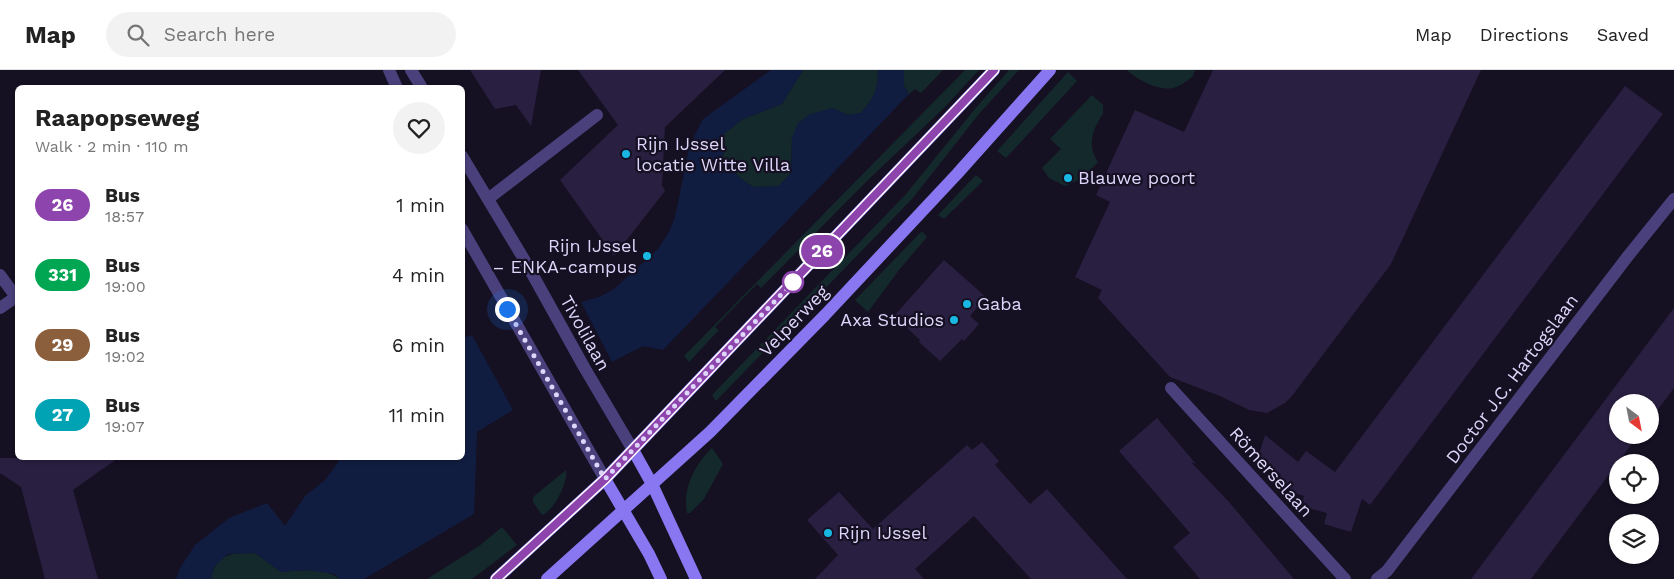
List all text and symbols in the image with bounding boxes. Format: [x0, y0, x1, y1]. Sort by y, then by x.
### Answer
search box [106, 12, 456, 57]
text: Map [25, 21, 76, 49]
icon: search [124, 21, 152, 49]
text: Search here [164, 23, 275, 46]
text: Map [1415, 24, 1452, 45]
text: Directions [1480, 24, 1569, 45]
text: Saved [1597, 24, 1649, 45]
button: heart [393, 102, 445, 154]
text: Raapopseweg [35, 104, 199, 132]
place label: Rijn IJssel locatie Witte Villa [636, 133, 790, 175]
text: Walk · 2 min · 110 m [35, 137, 188, 156]
marker: Rijn IJssel locatie Witte Villa [620, 148, 632, 160]
place label: Blauwe poort [1078, 167, 1196, 188]
marker: Blauwe poort [1062, 172, 1074, 184]
text: Bus [105, 184, 140, 207]
text: 26 [52, 194, 73, 215]
text: 1 min [396, 194, 445, 217]
text: 18:57 [105, 207, 144, 226]
place label: Rijn IJssel – ENKA-campus [492, 235, 637, 277]
line badge: 26 [800, 235, 844, 267]
text: 26 [811, 240, 833, 261]
marker: Rijn IJssel – ENKA-campus [641, 250, 653, 262]
text: Bus [105, 254, 140, 277]
text: 331 [48, 264, 77, 285]
text: 4 min [392, 264, 445, 287]
unlabelled marker [782, 271, 804, 293]
text: 19:00 [105, 277, 146, 296]
street label: Velperweg [755, 281, 833, 360]
street label: Doctor J.C. Hartogslaan [1441, 290, 1582, 467]
street label: Tivolilaan [556, 291, 615, 374]
place label: Gaba [977, 293, 1022, 314]
your location [495, 297, 520, 322]
marker: Gaba [961, 298, 973, 310]
place label: Axa Studios [840, 309, 944, 330]
marker: Axa Studios [948, 314, 960, 326]
text: Bus [105, 324, 140, 347]
text: 29 [52, 334, 73, 355]
text: 6 min [392, 334, 445, 357]
text: 19:02 [105, 347, 145, 366]
text: Bus [105, 394, 140, 417]
north arrow [1609, 394, 1659, 444]
map controls [1609, 394, 1659, 564]
text: 27 [52, 404, 73, 425]
text: 11 min [389, 404, 445, 427]
text: 19:07 [105, 417, 144, 436]
street label: Römerselaan [1225, 422, 1317, 521]
button: locate [1609, 454, 1659, 504]
button: layers [1609, 514, 1659, 564]
place label: Rijn IJssel [838, 522, 927, 543]
marker: Rijn IJssel [822, 527, 834, 539]

